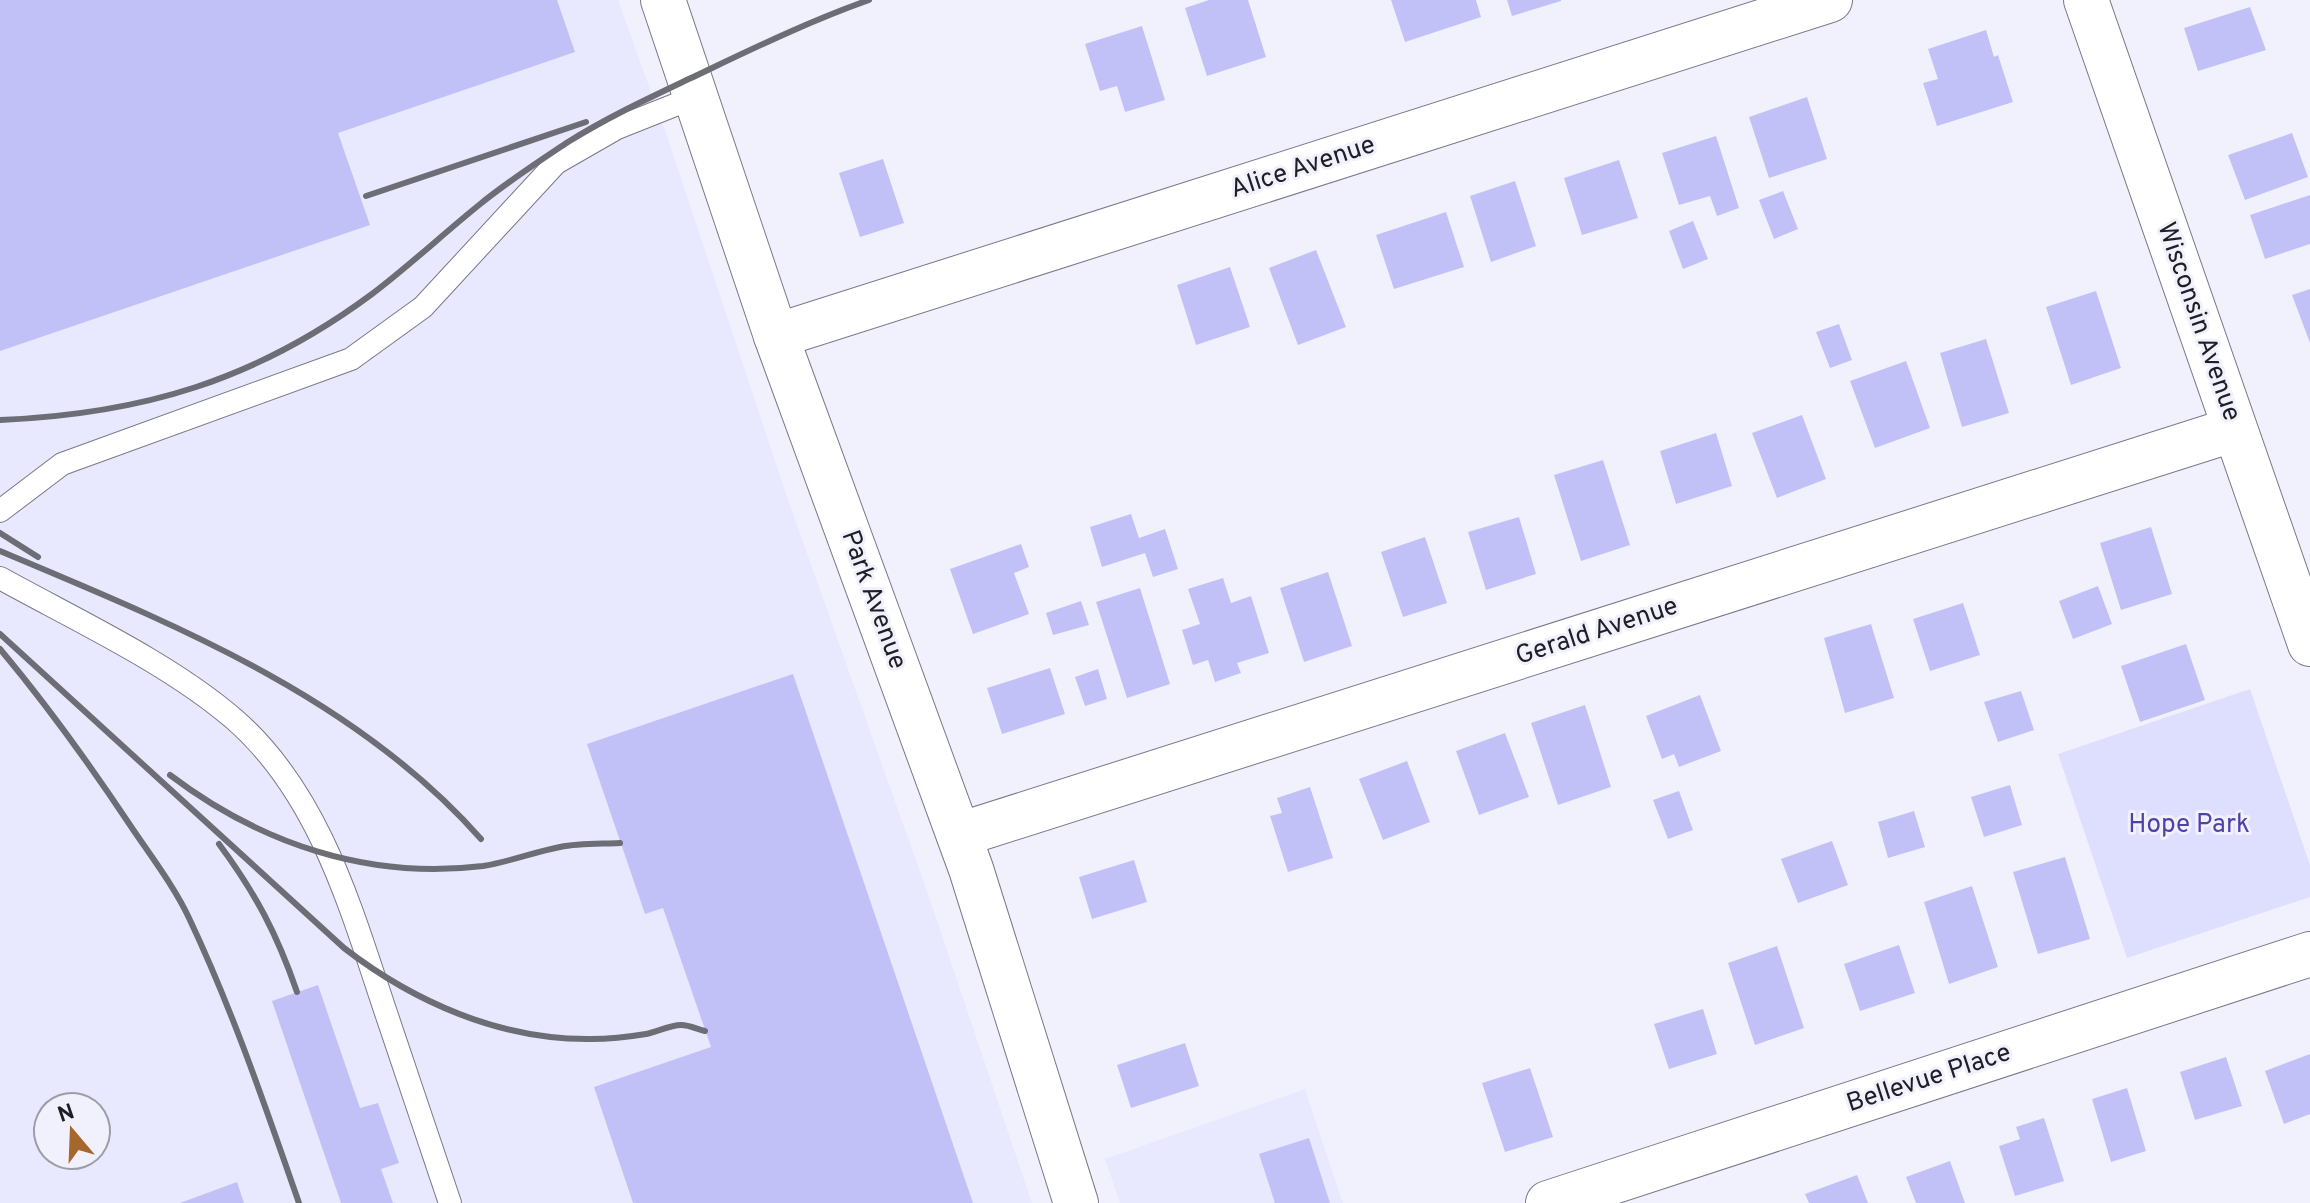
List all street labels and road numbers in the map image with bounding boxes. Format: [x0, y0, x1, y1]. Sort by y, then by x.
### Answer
street label: Alice Avenue [1226, 129, 1380, 207]
street label: Wisconsin Avenue [2149, 218, 2247, 426]
street label: Park Avenue [833, 526, 913, 674]
street label: Gerald Avenue [1512, 590, 1682, 674]
street label: Bellevue Place [1843, 1037, 2015, 1121]

